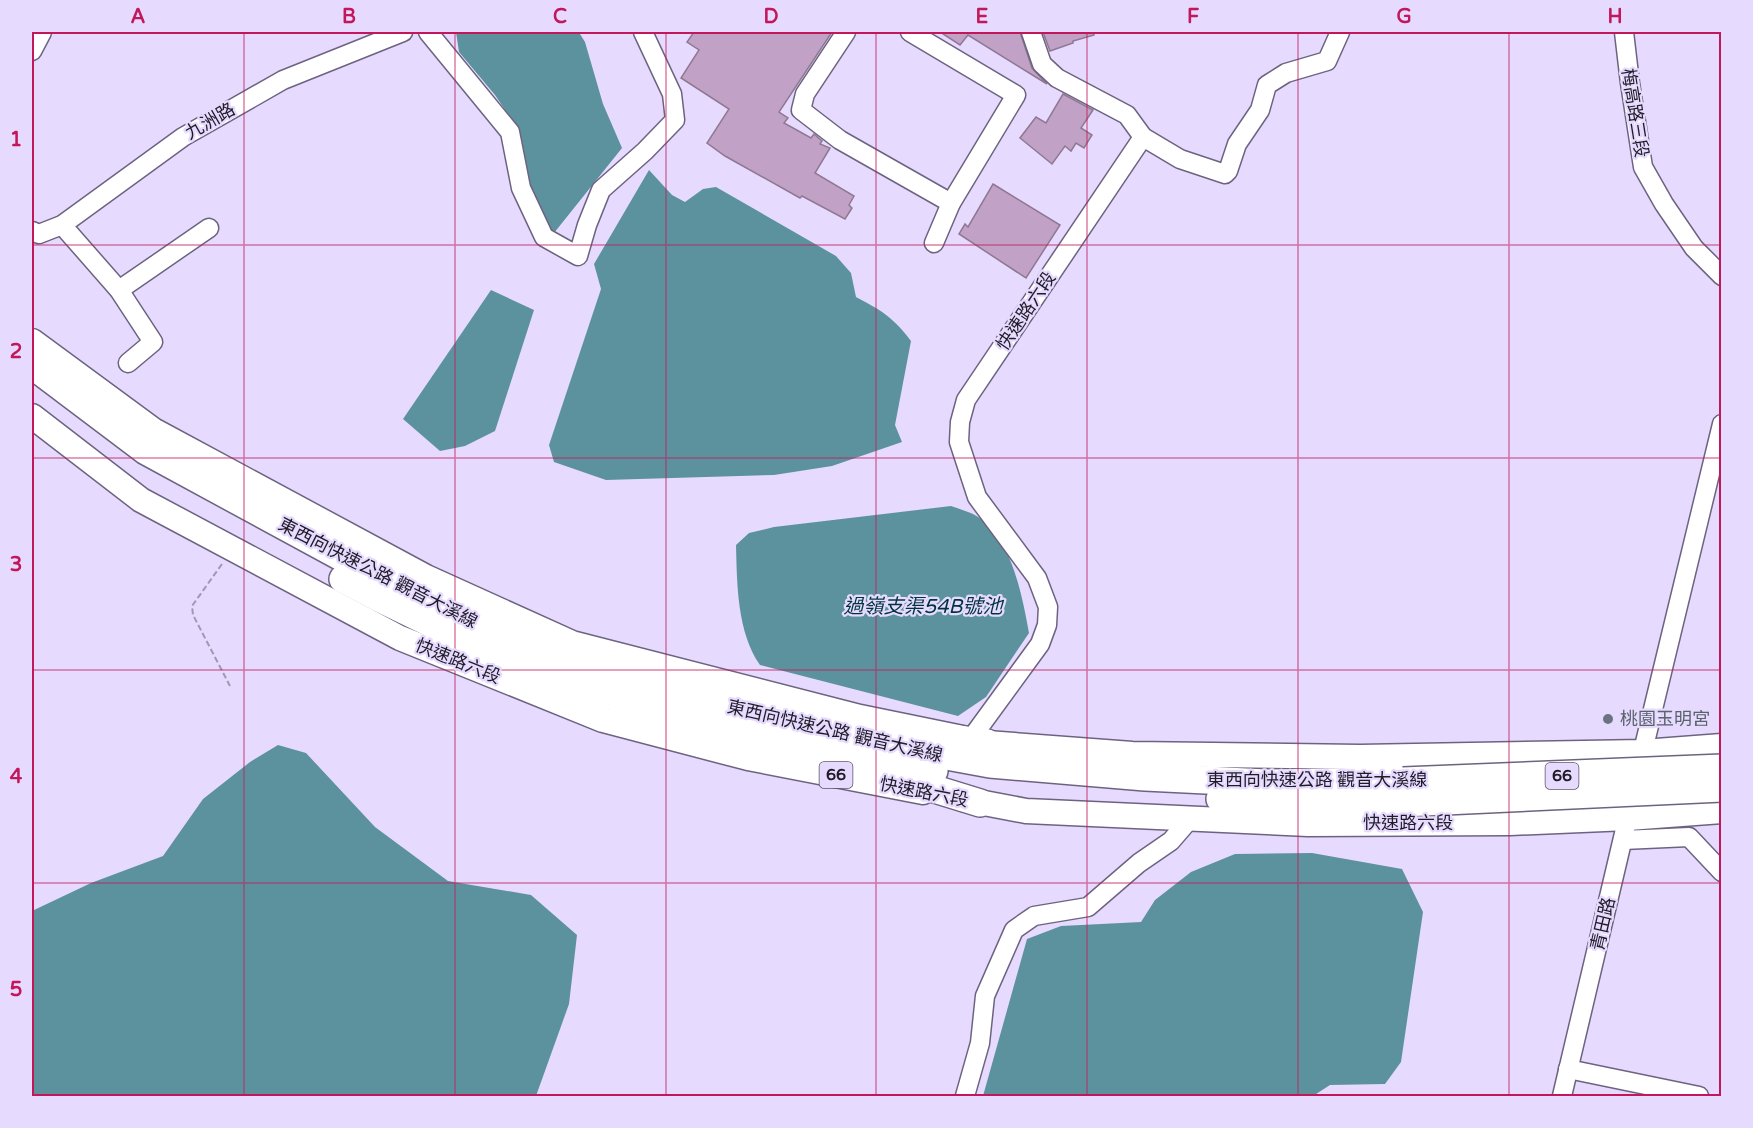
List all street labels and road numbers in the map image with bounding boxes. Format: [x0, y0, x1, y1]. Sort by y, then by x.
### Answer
street label: 梅高路三段 [1617, 67, 1653, 159]
street label: 九洲路 [181, 98, 239, 144]
street label: 快速路六段 [992, 268, 1060, 354]
street label: 東西向快速公路 觀音大溪線 [275, 513, 481, 633]
street label: 快速路六段 [412, 634, 504, 688]
street label: 東西向快速公路 觀音大溪線 [725, 695, 945, 767]
road number: 66 [820, 762, 852, 788]
road number: 66 [1546, 763, 1578, 789]
street label: 東西向快速公路 觀音大溪線 [1207, 769, 1427, 791]
street label: 快速路六段 [878, 773, 970, 811]
street label: 快速路六段 [1363, 812, 1453, 834]
street label: 青田路 [1586, 895, 1620, 953]

